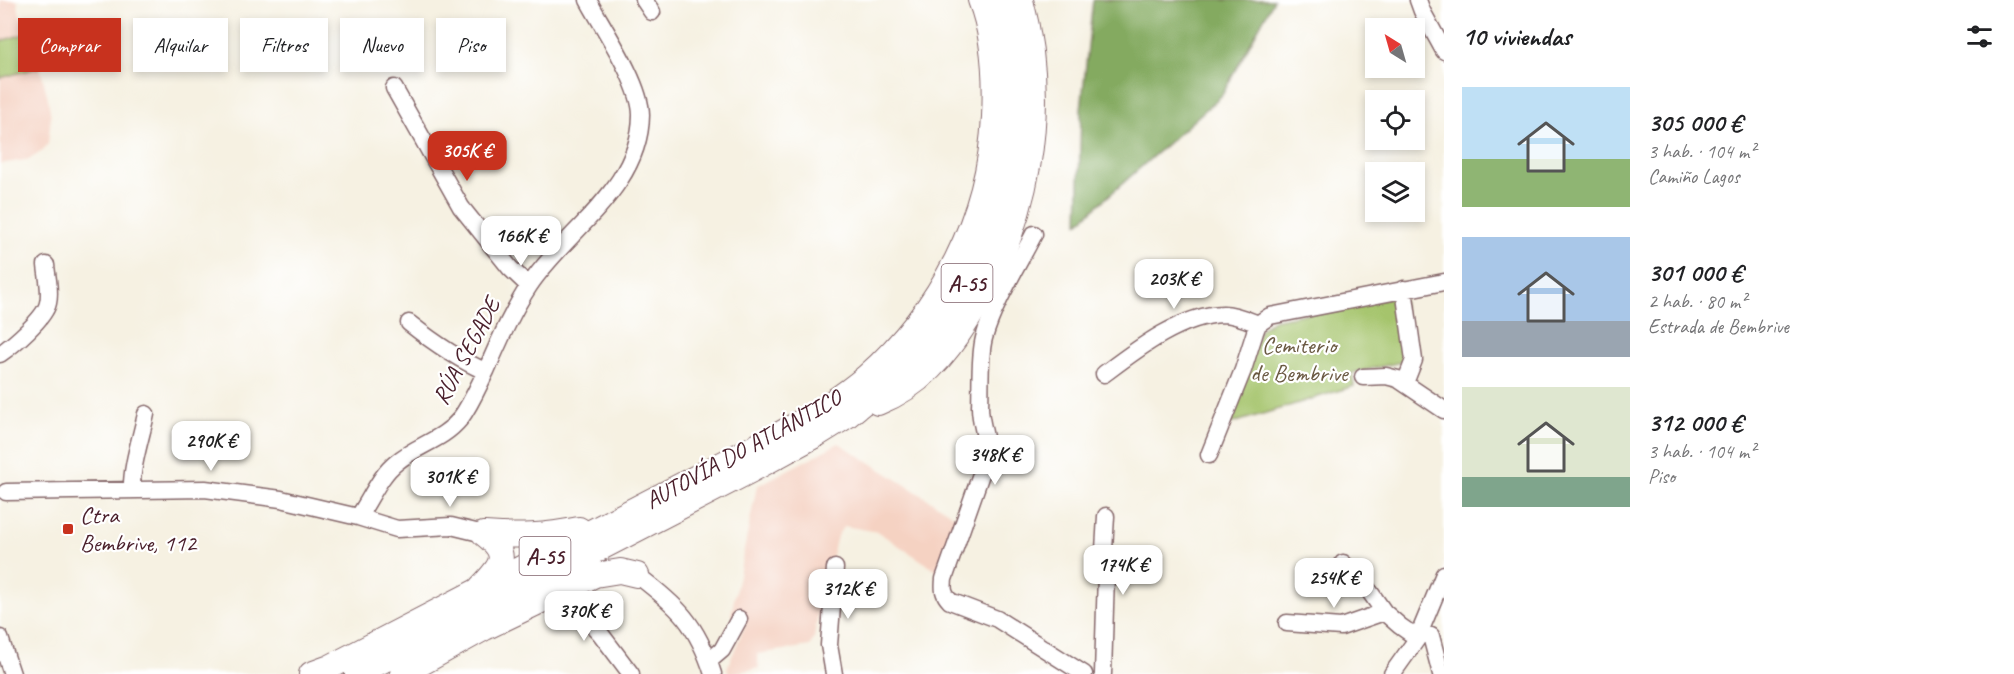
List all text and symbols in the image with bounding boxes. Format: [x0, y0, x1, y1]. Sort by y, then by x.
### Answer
chip: Comprar [18, 18, 121, 72]
chip: Alquilar [133, 18, 228, 72]
chip: Filtros [240, 18, 328, 72]
chip: Nuevo [340, 18, 424, 72]
chip: Piso [436, 18, 506, 72]
north arrow [1365, 18, 1425, 78]
map controls [1365, 18, 1425, 222]
text: 10 viviendas [1462, 20, 1571, 53]
icon: filters [1963, 20, 1996, 53]
button: locate [1365, 90, 1425, 150]
text: 305 000 € [1648, 106, 1742, 139]
icon: home [1510, 111, 1582, 183]
pin: 305K € [418, 131, 516, 182]
text: 305K € [442, 138, 492, 163]
text: 3 hab. · 104 m² [1648, 139, 1755, 164]
button: layers [1365, 162, 1425, 222]
text: Camiño Lagos [1648, 164, 1740, 189]
pin: 166K € [472, 216, 570, 267]
text: 166K € [495, 223, 547, 248]
text: 301 000 € [1648, 256, 1742, 289]
pin: 203K € [1125, 259, 1223, 310]
icon: home [1510, 261, 1582, 333]
road number: A-55 [942, 264, 992, 302]
text: 203K € [1149, 266, 1200, 291]
text: 2 hab. · 80 m² [1648, 289, 1746, 314]
street label: RÚA SEGADE [425, 290, 508, 409]
text: Estrada de Bembrive [1648, 314, 1789, 339]
park label: Cemiterio de Bembrive [1250, 330, 1350, 388]
street label: AUTOVÍA DO ATLÁNTICO [640, 382, 848, 515]
text: 312 000 € [1648, 406, 1742, 439]
icon: home [1510, 411, 1582, 483]
pin: 290K € [162, 421, 260, 472]
text: 290K € [186, 428, 236, 453]
pin: 348K € [946, 435, 1044, 486]
text: 3 hab. · 104 m² [1648, 439, 1755, 464]
text: 348K € [970, 442, 1021, 467]
pin: 301K € [401, 457, 499, 508]
text: 301K € [425, 464, 476, 489]
text: Piso [1648, 464, 1675, 489]
place label: Ctra Bembrive, 112 [80, 500, 198, 558]
marker: Ctra Bembrive, 112 [61, 522, 75, 536]
road number: A-55 [520, 537, 570, 575]
pin: 174K € [1074, 545, 1172, 596]
text: 174K € [1098, 552, 1148, 577]
pin: 254K € [1285, 558, 1383, 609]
text: 254K € [1309, 565, 1359, 590]
pin: 312K € [799, 569, 897, 620]
text: 312K € [823, 576, 874, 601]
pin: 370K € [535, 591, 633, 642]
text: 370K € [559, 598, 609, 623]

